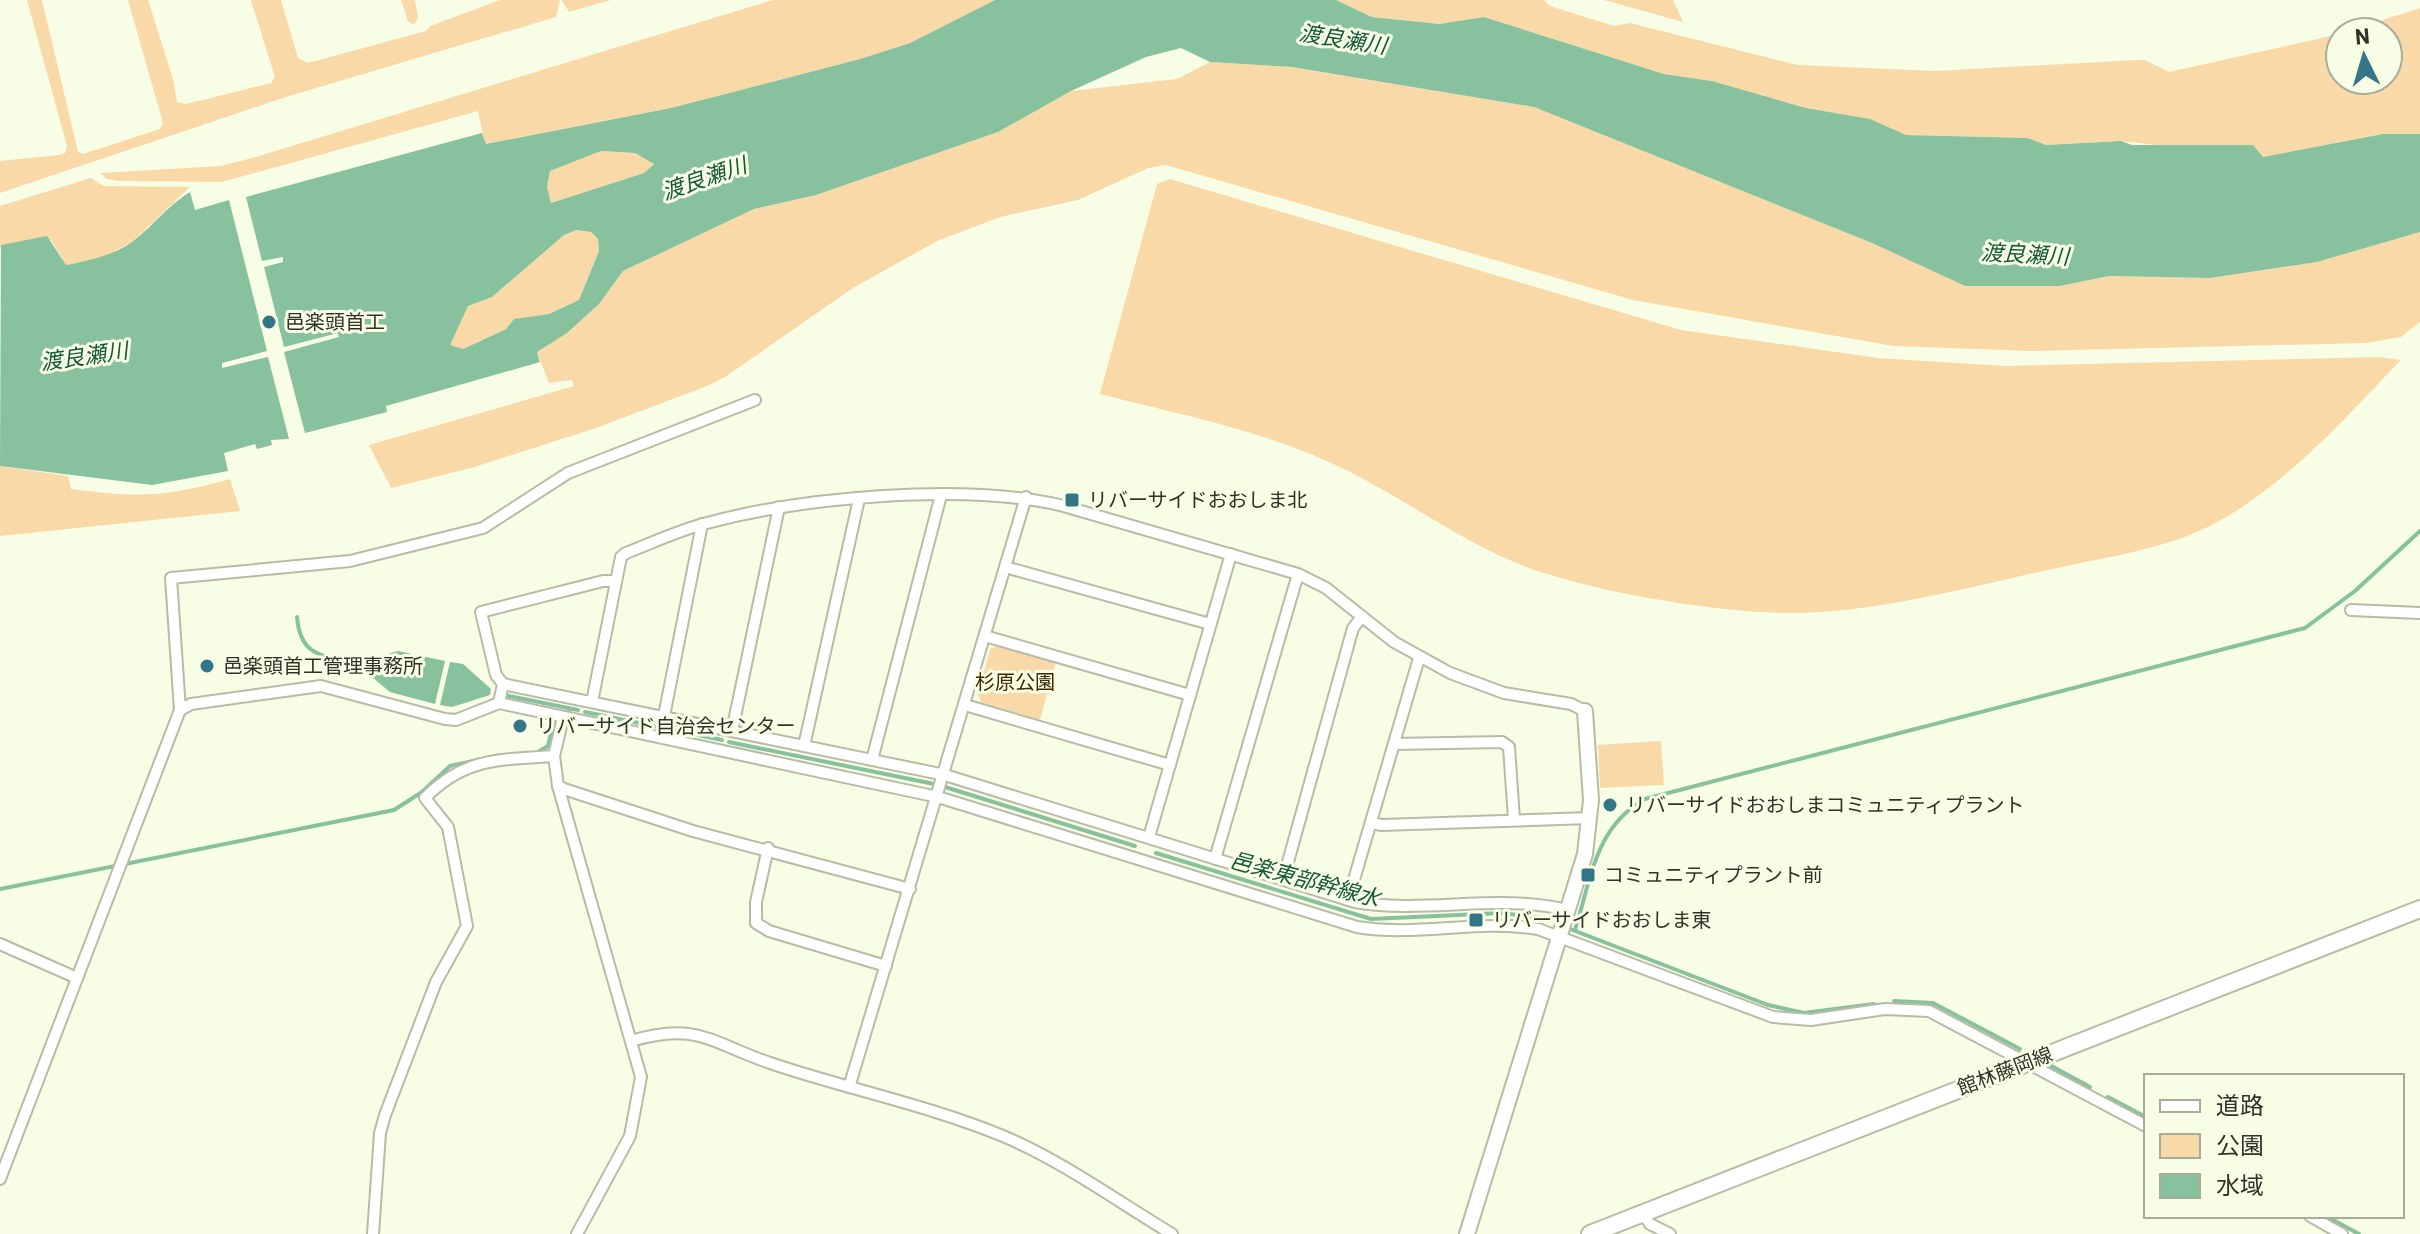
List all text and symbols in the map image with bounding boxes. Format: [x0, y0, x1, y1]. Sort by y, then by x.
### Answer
north arrow [2324, 16, 2404, 96]
water label: 渡良瀬川 [1298, 18, 1391, 58]
text: N [2354, 21, 2371, 49]
water label: 渡良瀬川 [658, 150, 751, 204]
water label: 渡良瀬川 [1980, 238, 2072, 268]
place label: 邑楽頭首工 [285, 309, 385, 333]
marker: 邑楽頭首工 [260, 313, 278, 331]
water label: 渡良瀬川 [38, 336, 131, 374]
place label: リバーサイドおおしま北 [1088, 487, 1308, 511]
marker: リバーサイドおおしま北 [1063, 491, 1081, 509]
place label: 邑楽頭首工管理事務所 [223, 653, 423, 677]
marker: 邑楽頭首工管理事務所 [198, 657, 216, 675]
park label: 杉原公園 [975, 669, 1055, 693]
place label: リバーサイド自治会センター [536, 713, 796, 737]
marker: リバーサイド自治会センター [511, 717, 529, 735]
place label: リバーサイドおおしまコミュニティプラント [1626, 792, 2024, 816]
marker: リバーサイドおおしまコミュニティプラント [1601, 796, 1619, 814]
water label: 邑楽東部幹線水 [1228, 846, 1385, 911]
place label: コミュニティプラント前 [1604, 862, 1823, 886]
marker: コミュニティプラント前 [1579, 866, 1597, 884]
place label: リバーサイドおおしま東 [1492, 907, 1712, 931]
marker: リバーサイドおおしま東 [1467, 911, 1485, 929]
street label: 館林藤岡線 [1954, 1041, 2056, 1099]
legend [2144, 1074, 2404, 1218]
text: 道路 [2216, 1090, 2264, 1119]
text: 公園 [2216, 1130, 2264, 1159]
text: 水域 [2216, 1170, 2264, 1199]

